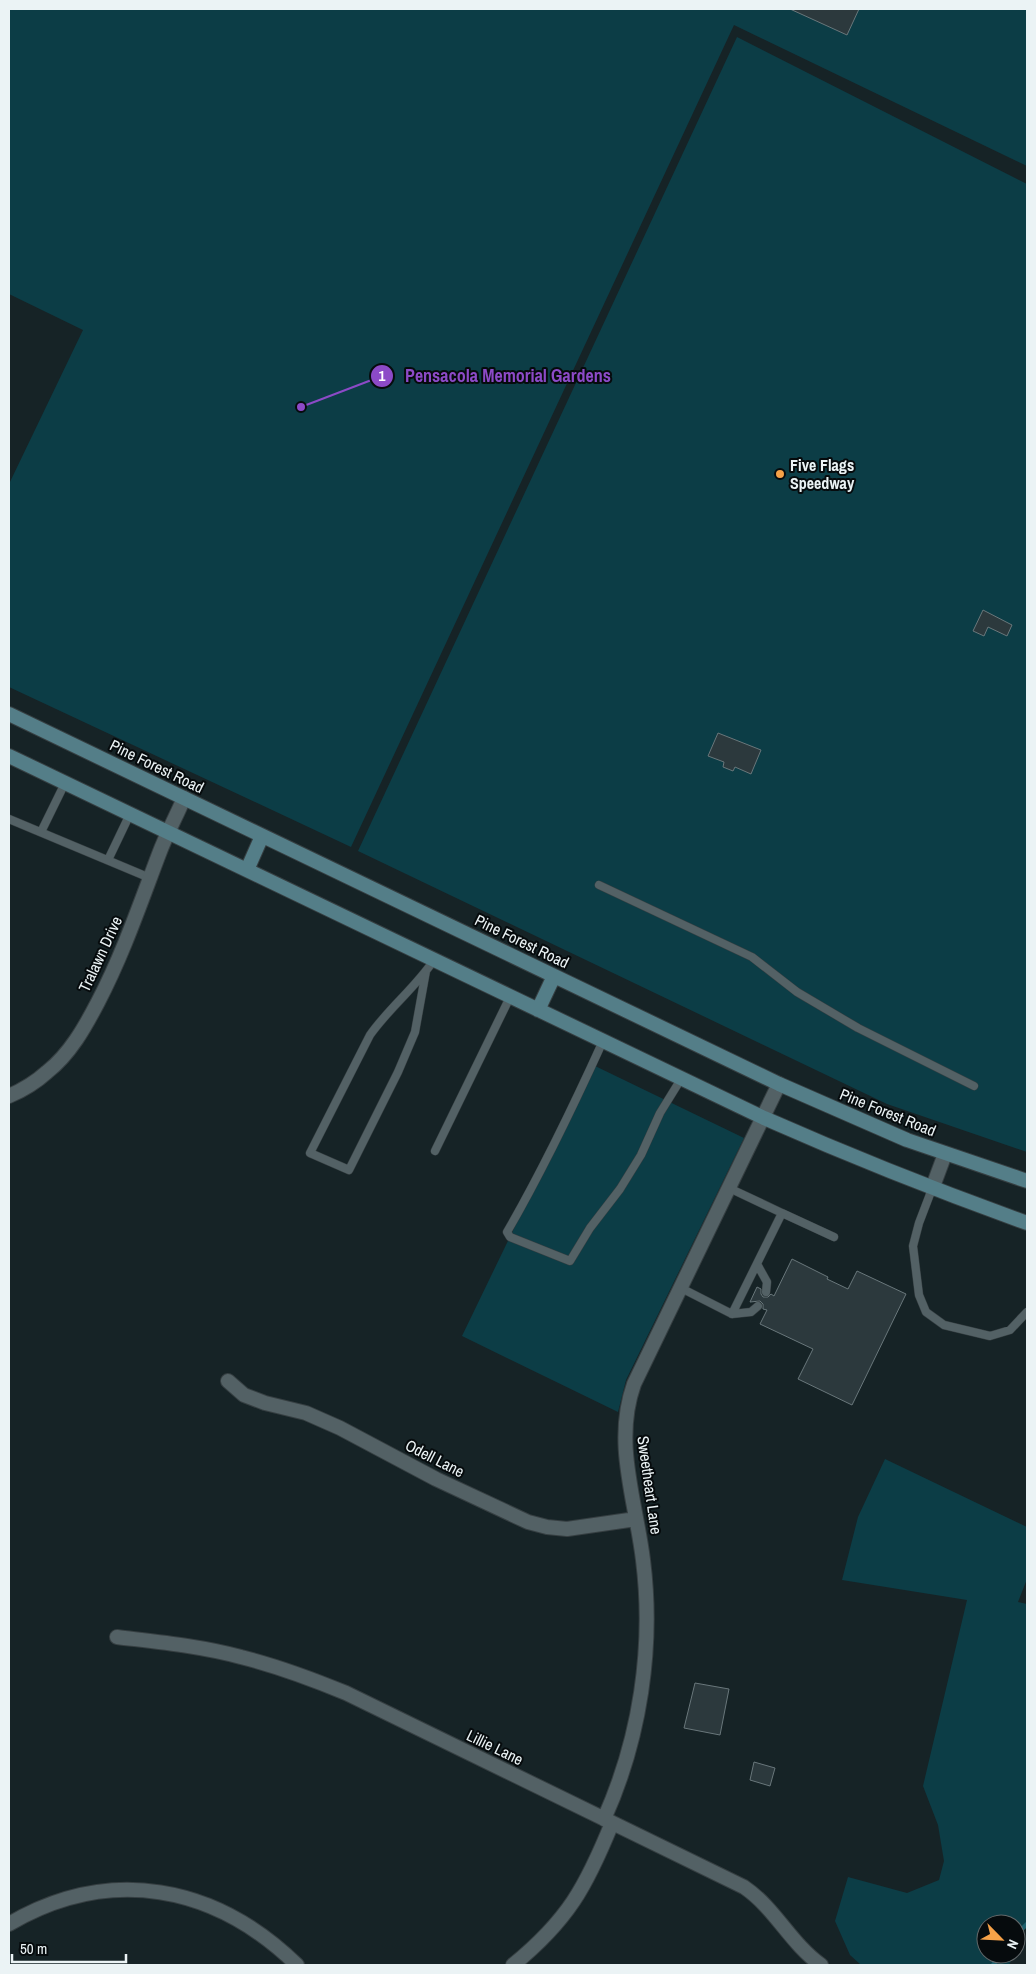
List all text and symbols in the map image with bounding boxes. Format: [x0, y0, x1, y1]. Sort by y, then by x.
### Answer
callout: Pensacola Memorial Gardens [370, 359, 621, 392]
text: Pensacola Memorial Gardens [405, 363, 611, 388]
text: 1 [379, 365, 386, 386]
place label: Five Flags Speedway [790, 454, 855, 494]
marker: Five Flags Speedway [774, 468, 786, 480]
street label: Pine Forest Road [106, 734, 208, 798]
street label: Pine Forest Road [471, 909, 573, 973]
street label: Tralawn Drive [73, 913, 127, 995]
street label: Pine Forest Road [836, 1083, 940, 1141]
street label: Odell Lane [402, 1434, 468, 1482]
street label: Sweetheart Lane [632, 1434, 668, 1536]
street label: Lillie Lane [463, 1724, 527, 1770]
north arrow [976, 1914, 1026, 1964]
scale bar [12, 1932, 126, 1964]
text: N [1003, 1937, 1023, 1952]
text: 50 m [20, 1938, 47, 1959]

